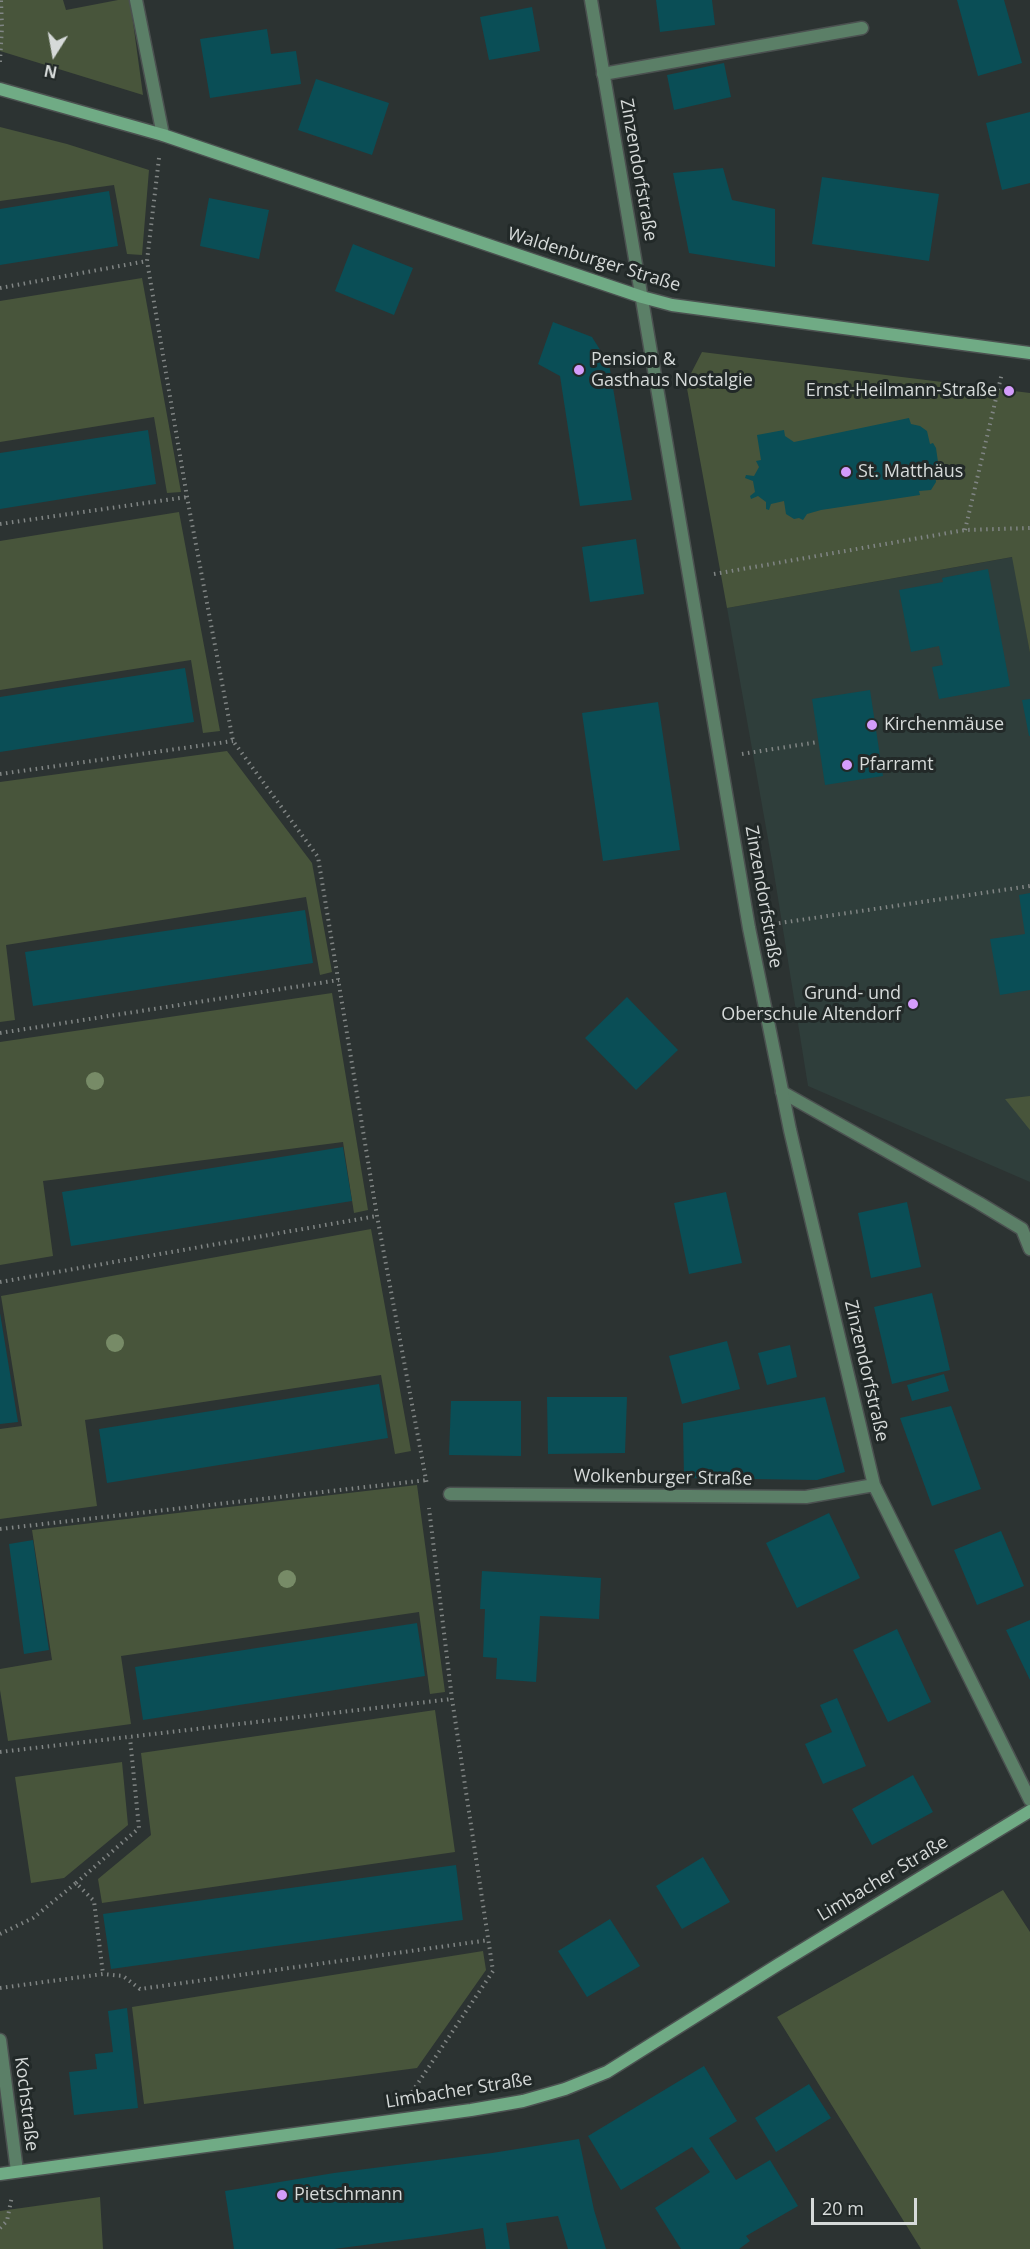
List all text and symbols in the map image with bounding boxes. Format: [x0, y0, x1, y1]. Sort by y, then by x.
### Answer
north arrow [24, 24, 84, 84]
text: N [42, 60, 59, 84]
street label: Zinzendorfstraße [615, 97, 661, 243]
street label: Waldenburger Straße [505, 223, 683, 297]
place label: Pension & Gasthaus Nostalgie [591, 349, 753, 392]
marker: Pension & Gasthaus Nostalgie [572, 363, 586, 377]
place label: Ernst-Heilmann-Straße [806, 380, 997, 402]
marker: Ernst-Heilmann-Straße [1002, 384, 1016, 398]
place label: St. Matthäus [858, 461, 963, 483]
marker: St. Matthäus [839, 465, 853, 479]
place label: Kirchenmäuse [884, 714, 1004, 736]
marker: Kirchenmäuse [865, 718, 879, 732]
place label: Pfarramt [859, 754, 934, 776]
marker: Pfarramt [840, 758, 854, 772]
street label: Zinzendorfstraße [740, 824, 786, 970]
place label: Grund- und Oberschule Altendorf [721, 983, 901, 1026]
marker: Grund- und Oberschule Altendorf [906, 997, 920, 1011]
street label: Zinzendorfstraße [839, 1298, 893, 1444]
street label: Wolkenburger Straße [573, 1466, 753, 1490]
street label: Limbacher Straße [814, 1832, 952, 1926]
street label: Kochstraße [9, 2055, 43, 2153]
street label: Limbacher Straße [384, 2069, 534, 2113]
place label: Pietschmann [294, 2184, 403, 2206]
scale bar [814, 2186, 920, 2224]
marker: Pietschmann [275, 2188, 289, 2202]
text: 20 m [822, 2196, 864, 2220]

